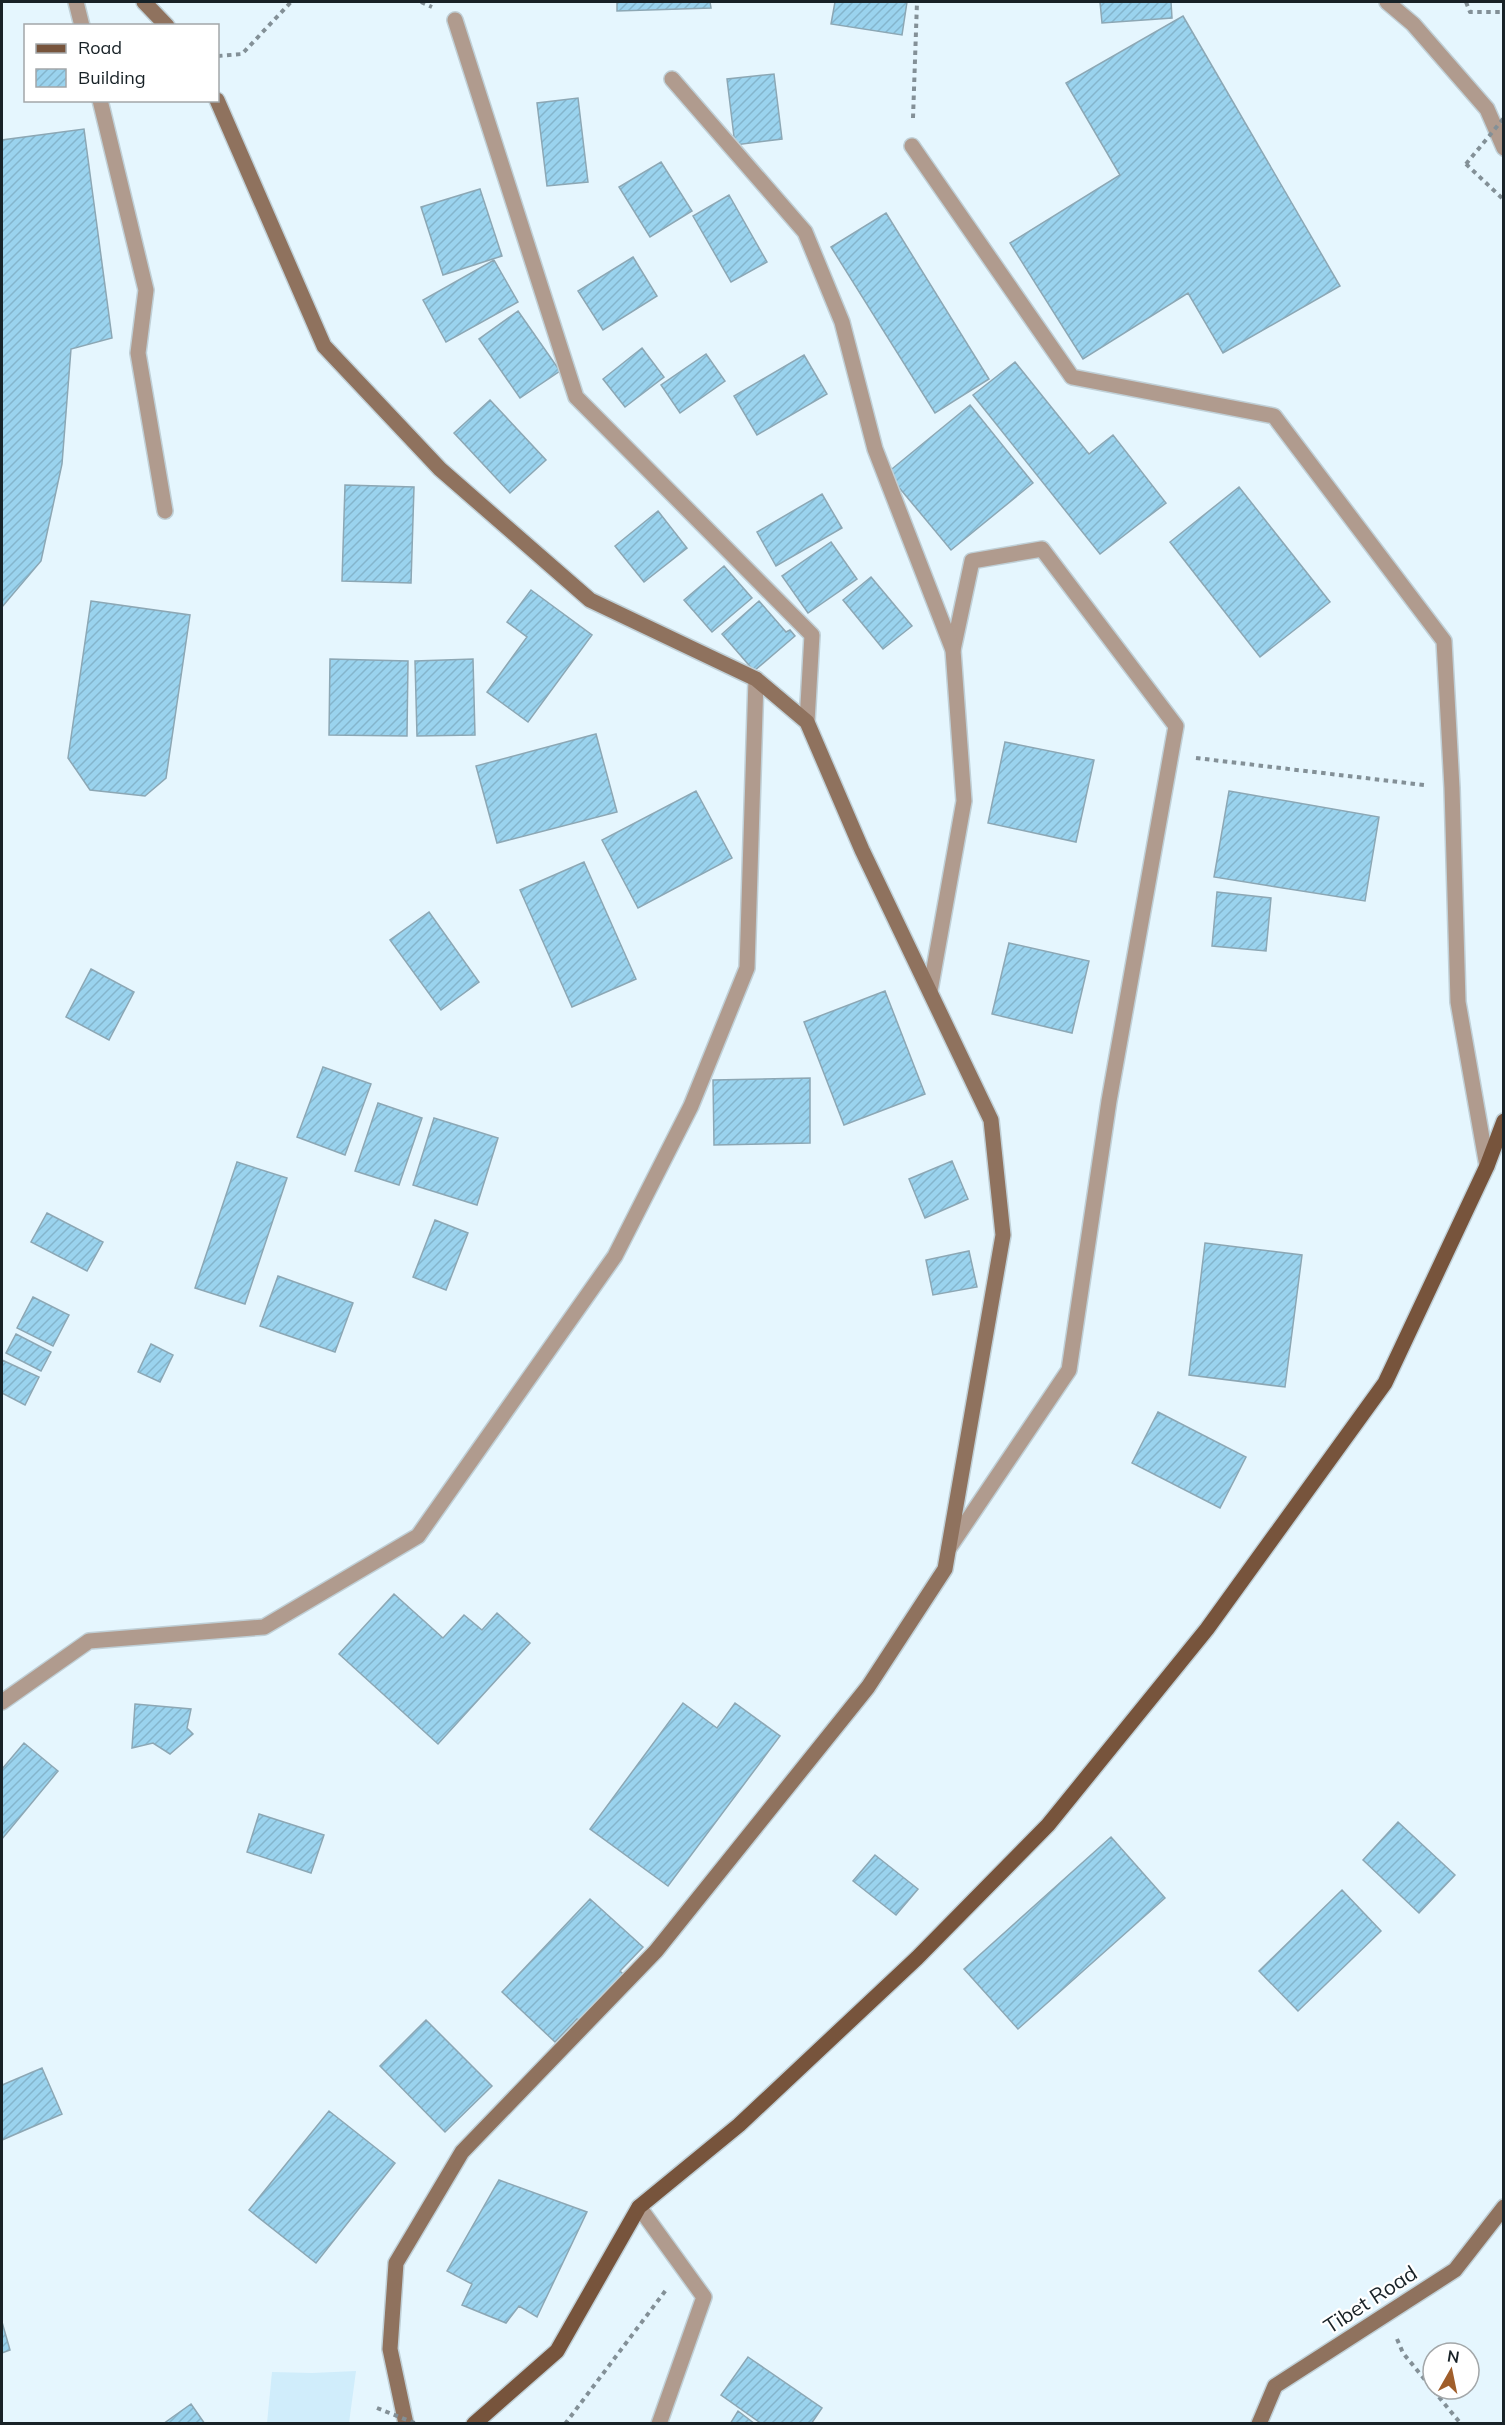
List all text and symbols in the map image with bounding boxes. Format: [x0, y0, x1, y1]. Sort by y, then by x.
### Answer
legend [24, 24, 219, 102]
text: Road [78, 36, 122, 59]
text: Building [78, 66, 146, 89]
street label: Tibet Road [1318, 2259, 1422, 2339]
north arrow [1421, 2341, 1481, 2401]
text: N [1446, 2345, 1461, 2367]

